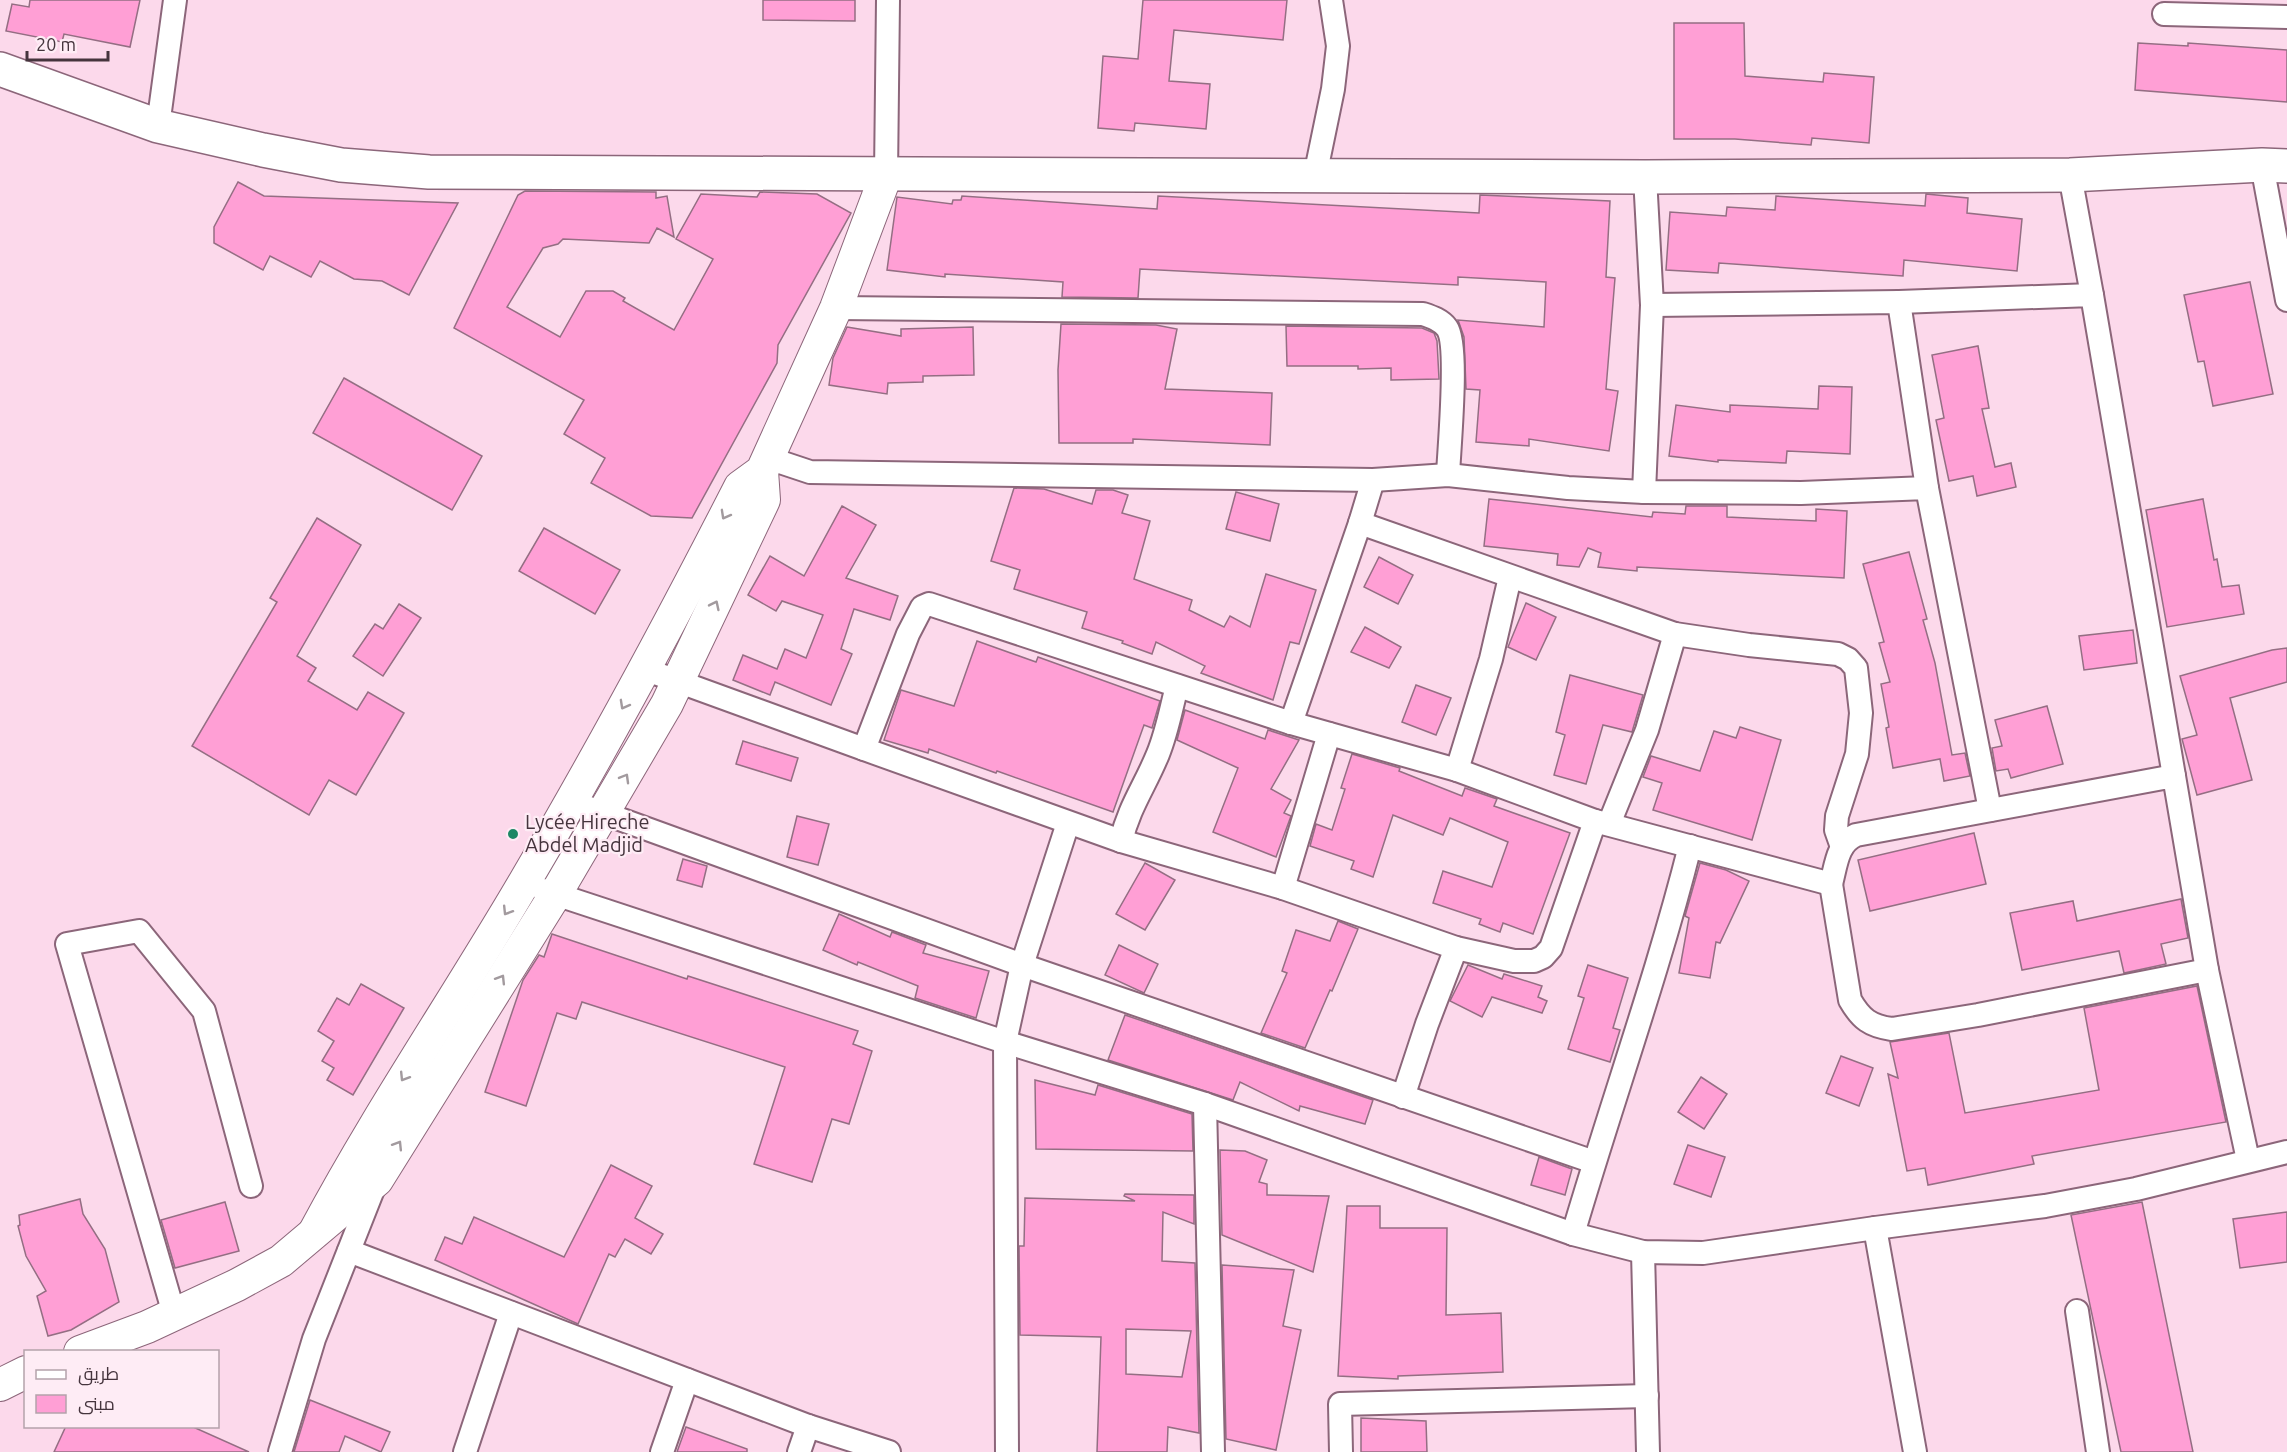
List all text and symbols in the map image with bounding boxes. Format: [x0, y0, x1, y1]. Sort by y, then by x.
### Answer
scale bar [27, 24, 108, 62]
text: 20 m [36, 34, 76, 54]
one-way arrow [721, 508, 732, 519]
one-way arrow [707, 600, 719, 611]
one-way arrow [620, 699, 631, 709]
one-way arrow [618, 774, 629, 784]
place label: Lycée Hireche Abdel Madjid [525, 810, 650, 856]
marker: Lycée Hireche Abdel Madjid [506, 827, 520, 841]
one-way arrow [502, 905, 514, 915]
one-way arrow [493, 975, 504, 986]
one-way arrow [400, 1071, 412, 1081]
one-way arrow [391, 1141, 403, 1151]
legend [24, 1350, 219, 1428]
text: طريق [78, 1363, 119, 1386]
text: مبنى [78, 1393, 115, 1415]

